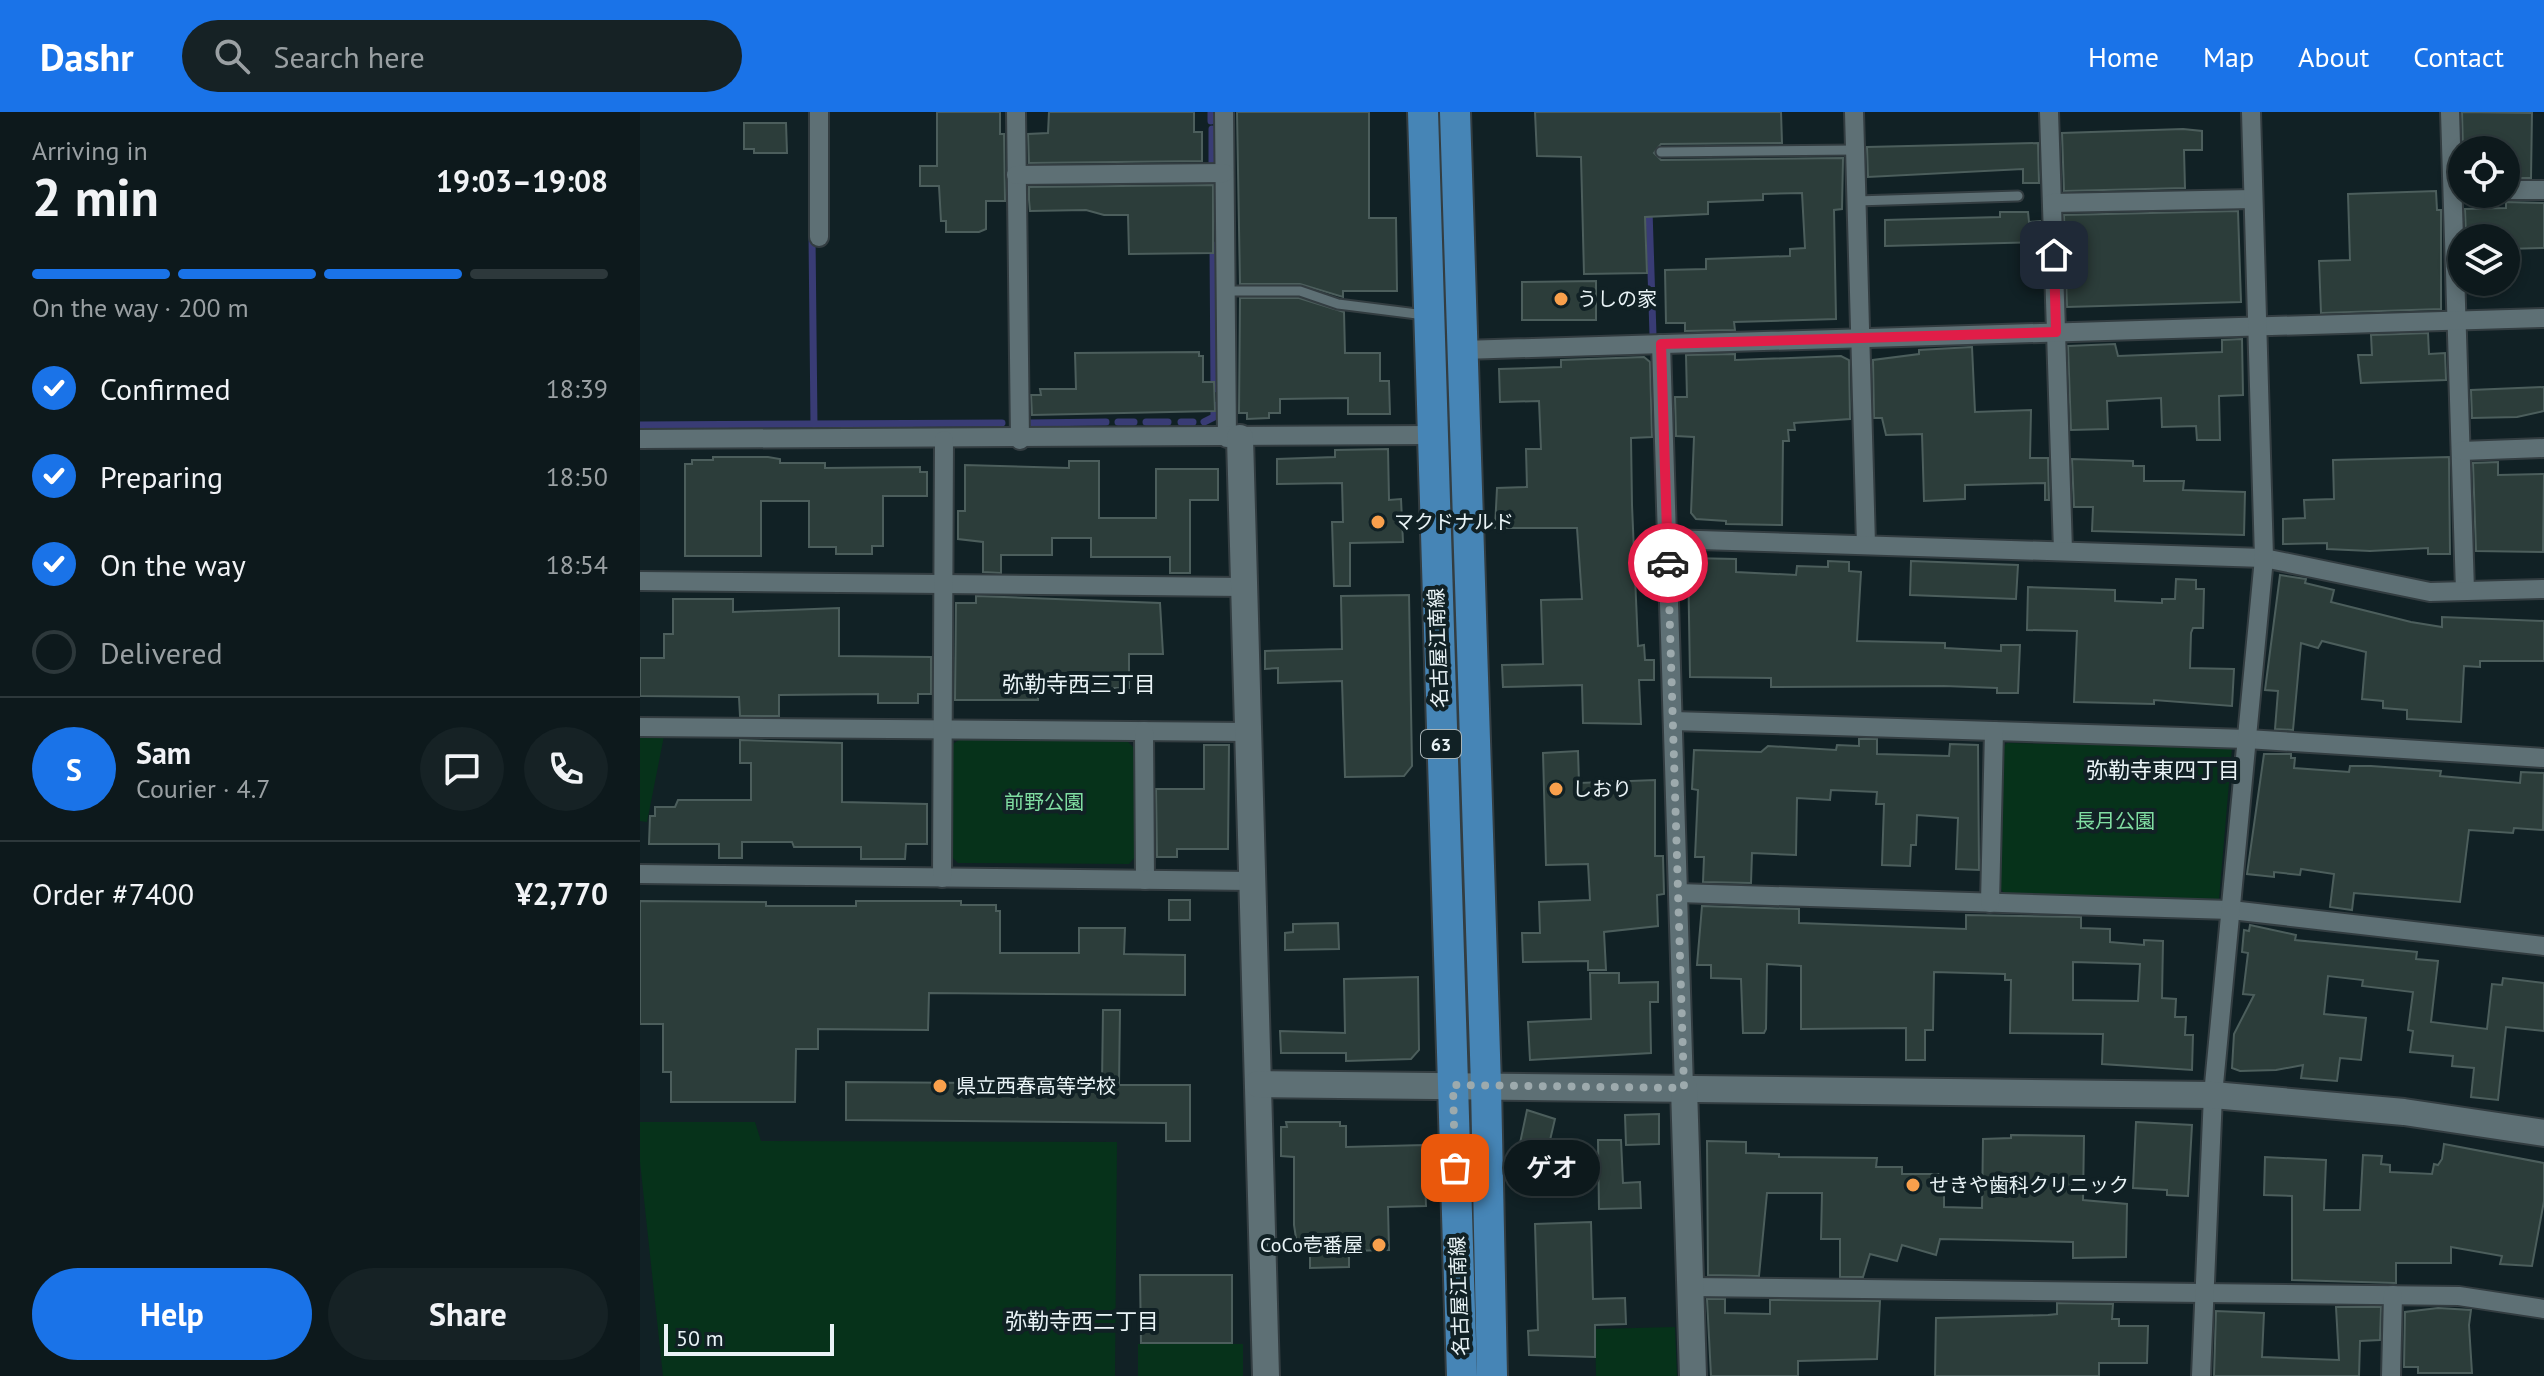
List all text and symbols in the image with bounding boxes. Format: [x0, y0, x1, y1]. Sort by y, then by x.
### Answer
search box [182, 20, 742, 92]
text: Dashr [40, 32, 134, 81]
icon: search [210, 34, 254, 78]
text: Search here [274, 37, 425, 76]
text: Home [2088, 38, 2159, 75]
text: Map [2203, 38, 2254, 75]
text: About [2298, 38, 2369, 75]
text: Contact [2413, 38, 2504, 75]
text: Arriving in [32, 134, 148, 167]
map controls [2448, 136, 2520, 296]
button: locate [2448, 136, 2520, 208]
text: 19:03–19:08 [436, 161, 608, 200]
text: 2 min [32, 163, 159, 230]
pin [2020, 221, 2088, 289]
button: layers [2448, 224, 2520, 296]
icon: home [2032, 233, 2076, 277]
place label: うしの家 [1577, 286, 1657, 312]
marker: うしの家 [1552, 290, 1570, 308]
text: On the way · 200 m [32, 291, 249, 324]
icon: check [32, 366, 76, 410]
text: Confirmed [100, 369, 231, 408]
text: 18:39 [546, 372, 608, 405]
icon: check [32, 454, 76, 498]
text: Preparing [100, 457, 223, 496]
text: 18:50 [546, 460, 608, 493]
place label: マクドナルド [1394, 509, 1514, 535]
marker: マクドナルド [1369, 513, 1387, 531]
courier [1628, 523, 1708, 603]
icon: car [1646, 541, 1690, 585]
icon: check [32, 542, 76, 586]
text: On the way [100, 545, 246, 584]
text: 18:54 [546, 548, 608, 581]
street label: 名古屋江南線 [1423, 588, 1453, 708]
text: Delivered [100, 633, 223, 672]
district label: 弥勒寺西三丁目 [1002, 670, 1156, 698]
button: chat [420, 727, 504, 811]
button: phone [524, 727, 608, 811]
road number: 63 [1421, 730, 1461, 758]
text: Sam [136, 733, 191, 772]
text: S [66, 750, 82, 789]
district label: 弥勒寺東四丁目 [2086, 756, 2240, 784]
text: Courier · 4.7 [136, 772, 270, 805]
place label: しおり [1572, 776, 1632, 802]
marker: しおり [1547, 780, 1565, 798]
park label: 前野公園 [1004, 789, 1084, 815]
park label: 長月公園 [2075, 808, 2155, 834]
text: Order #7400 [32, 874, 194, 913]
text: ¥2,770 [515, 874, 608, 913]
place label: 県立西春高等学校 [956, 1073, 1116, 1099]
marker: 県立西春高等学校 [931, 1077, 949, 1095]
pin [1421, 1134, 1489, 1202]
callout: ゲオ [1503, 1140, 1599, 1196]
icon: bag [1433, 1146, 1477, 1190]
text: ゲオ [1526, 1151, 1578, 1184]
place label: せきや歯科クリニック [1929, 1172, 2129, 1198]
marker: せきや歯科クリニック [1904, 1176, 1922, 1194]
place label: CoCo壱番屋 [1260, 1232, 1363, 1258]
marker: CoCo壱番屋 [1370, 1236, 1388, 1254]
street label: 名古屋江南線 [1444, 1236, 1474, 1356]
button: Help [32, 1268, 312, 1360]
button: Share [328, 1268, 608, 1360]
district label: 弥勒寺西二丁目 [1005, 1307, 1159, 1335]
scale bar [664, 1320, 834, 1356]
text: 50 m [676, 1324, 724, 1352]

